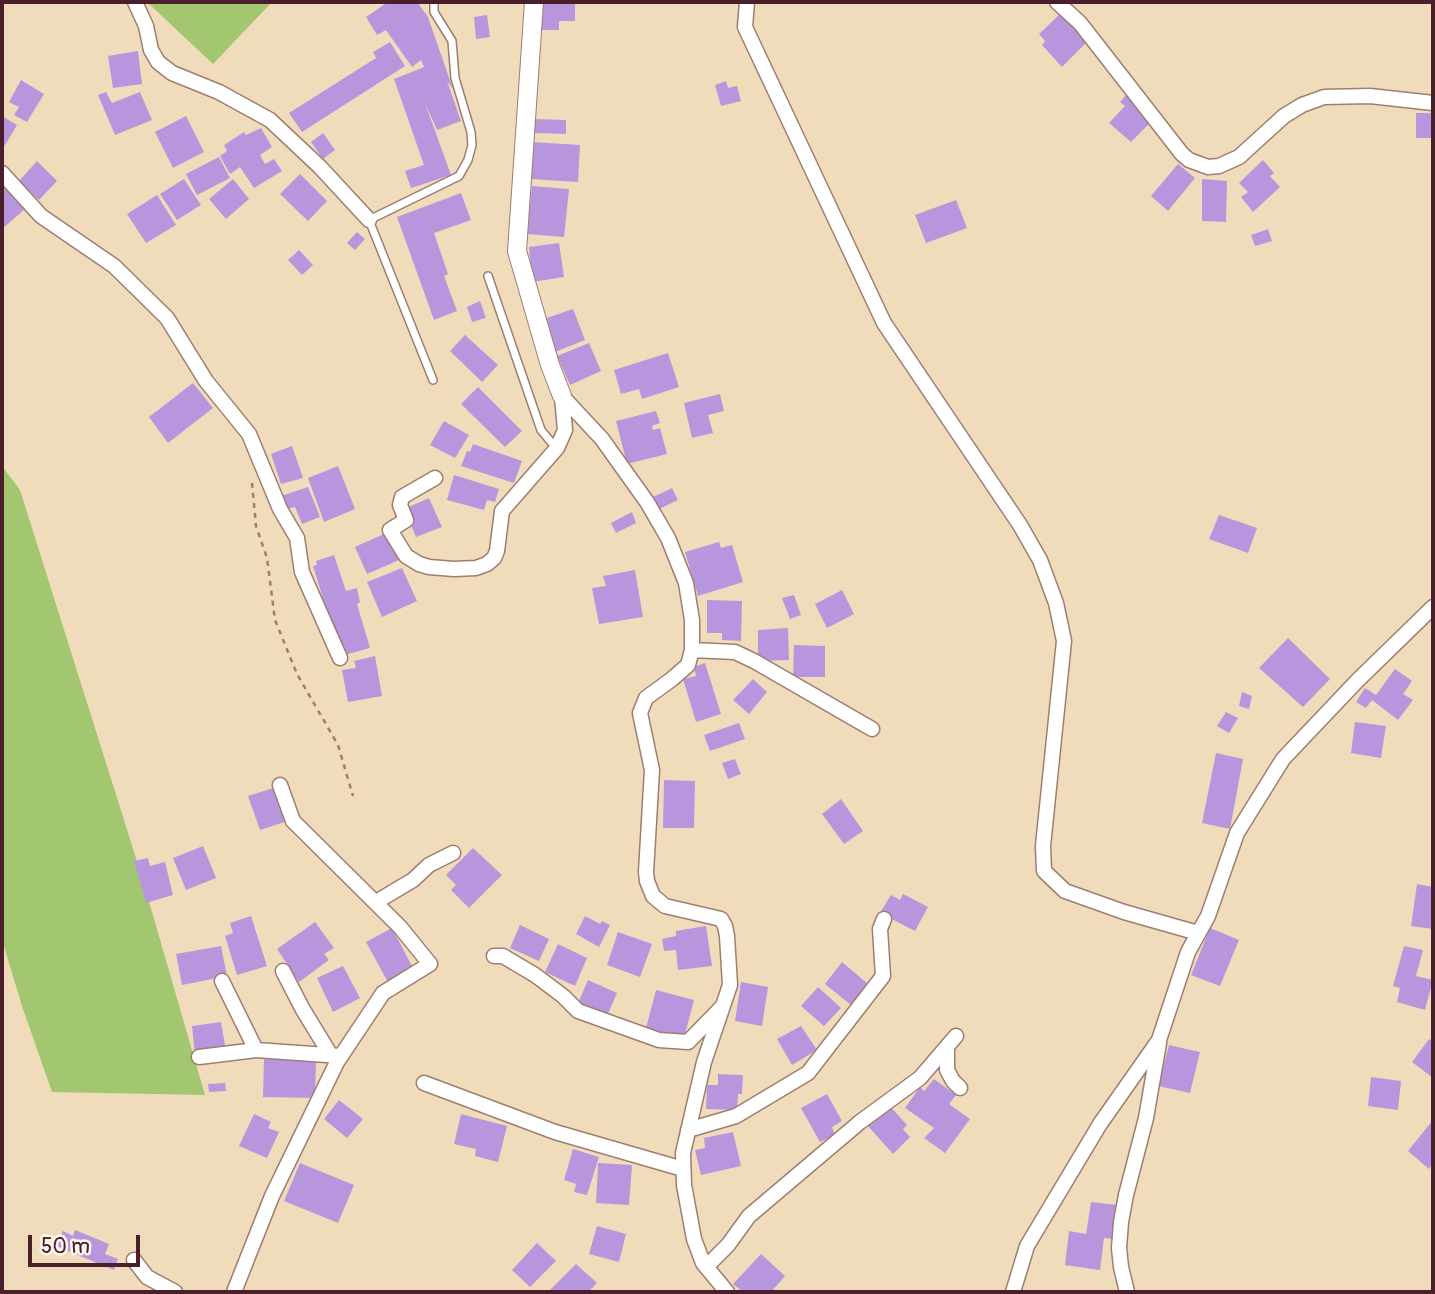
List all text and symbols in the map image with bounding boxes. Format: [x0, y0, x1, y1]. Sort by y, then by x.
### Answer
scale bar [32, 1220, 144, 1264]
text: 50 m [41, 1233, 90, 1260]

